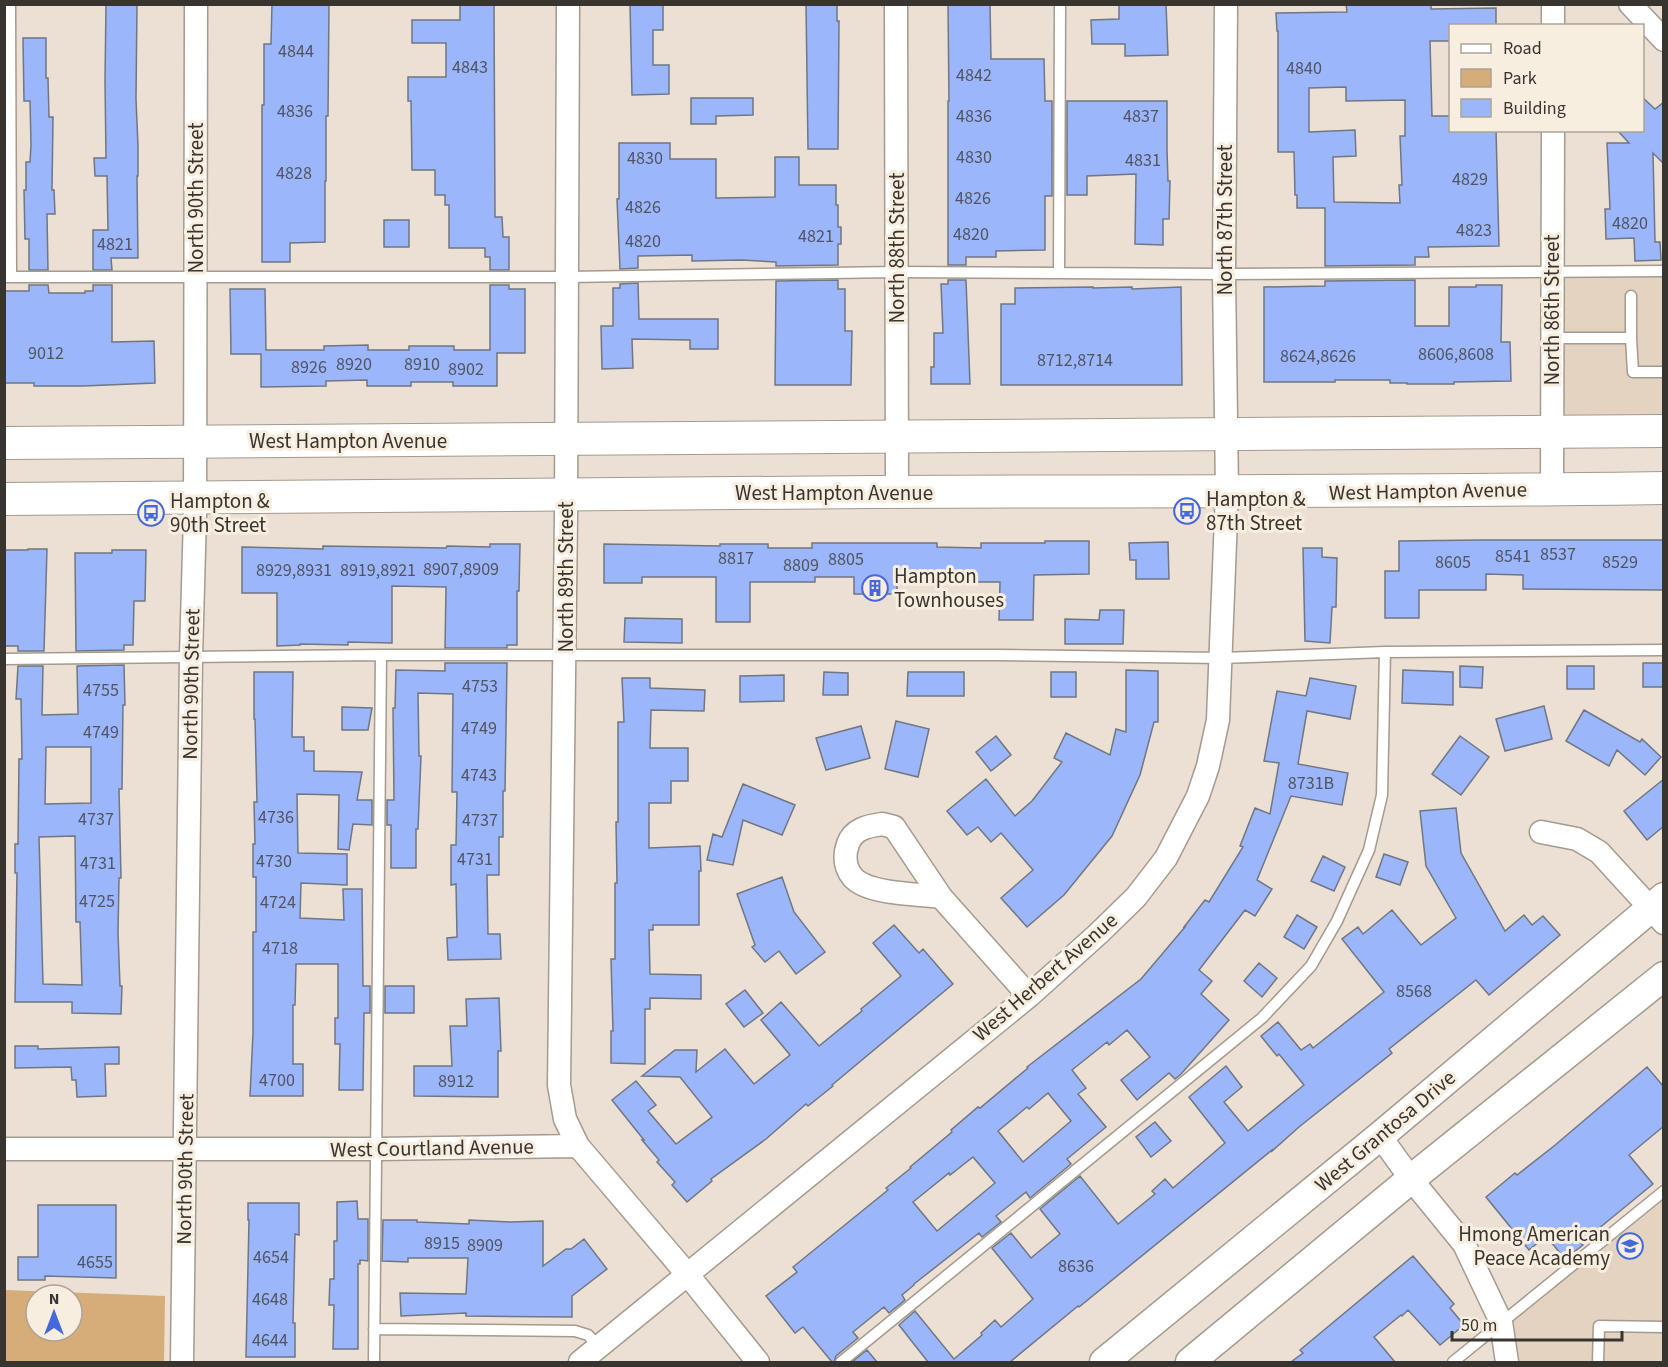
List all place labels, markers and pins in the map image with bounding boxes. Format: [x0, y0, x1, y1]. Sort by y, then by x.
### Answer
place label: Hampton & 87th Street [1206, 484, 1306, 538]
place label: Hampton & 90th Street [170, 486, 270, 540]
bus stop icon: Hampton & 87th Street [1172, 496, 1202, 526]
bus stop icon: Hampton & 90th Street [136, 498, 166, 528]
place label: Hampton Townhouses [894, 561, 1004, 615]
building icon: Hampton Townhouses [860, 573, 890, 603]
place label: Hmong American Peace Academy [1458, 1219, 1610, 1273]
school or university icon: Hmong American Peace Academy [1615, 1231, 1645, 1261]

